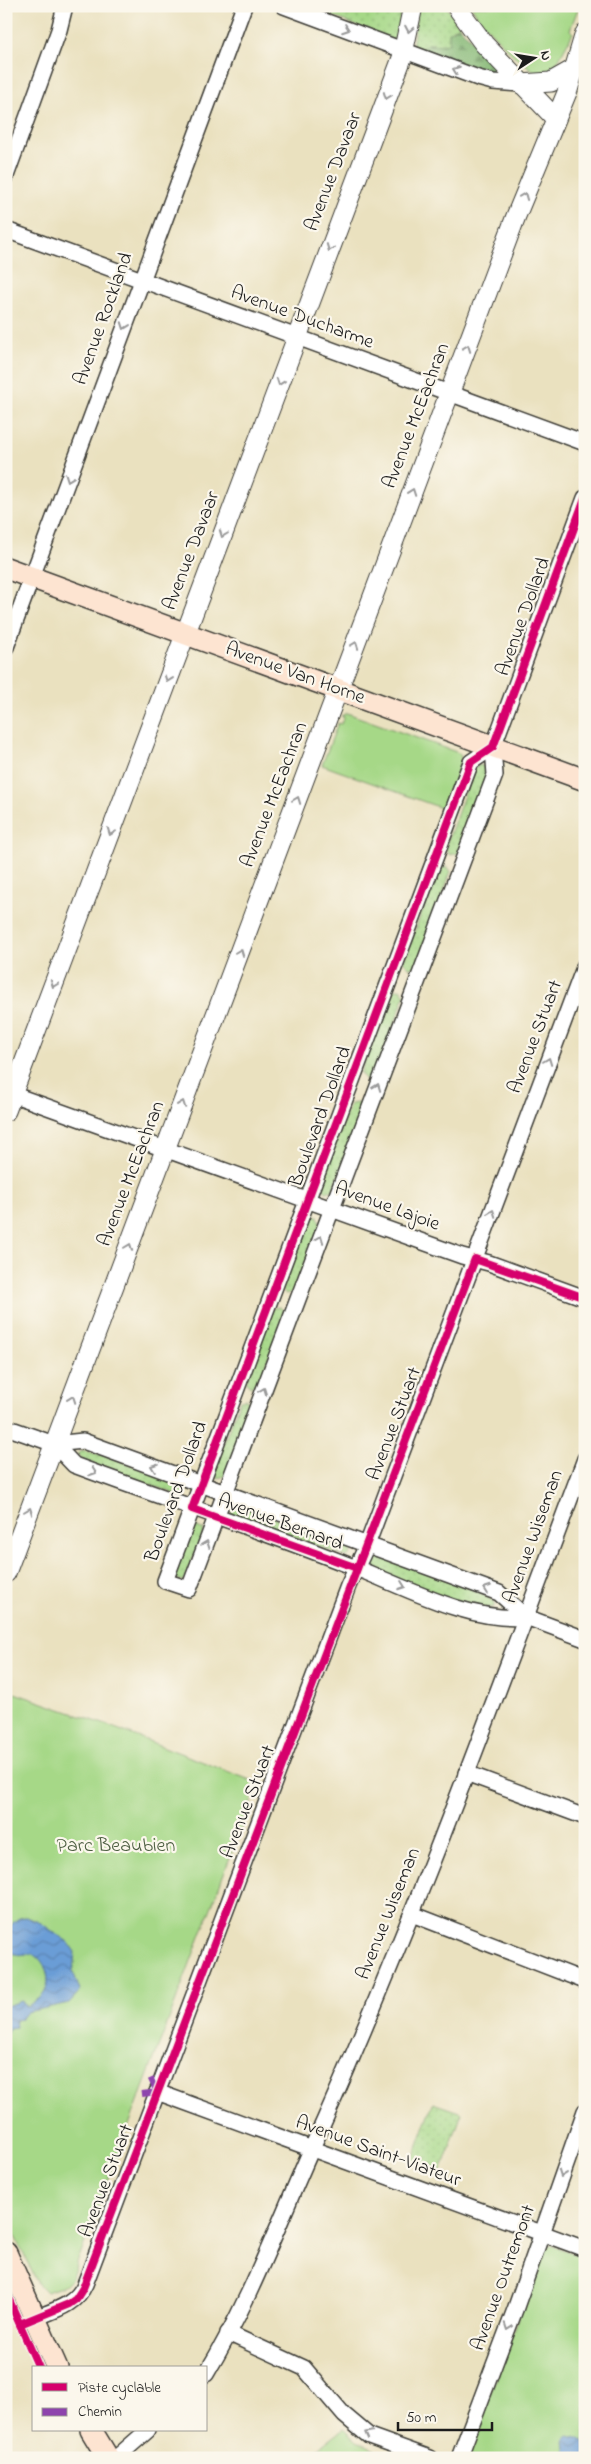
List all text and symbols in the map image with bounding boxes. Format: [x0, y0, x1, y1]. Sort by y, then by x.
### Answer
one-way arrow [341, 23, 350, 33]
one-way arrow [404, 24, 415, 33]
north arrow [508, 32, 558, 82]
text: N [534, 49, 557, 62]
one-way arrow [452, 66, 461, 76]
one-way arrow [383, 91, 393, 100]
street label: Avenue Davaar [298, 107, 370, 236]
one-way arrow [518, 192, 528, 200]
one-way arrow [326, 243, 336, 252]
street label: Avenue Rockland [67, 249, 141, 389]
street label: Avenue Ducharme [226, 279, 378, 357]
one-way arrow [121, 321, 131, 330]
street label: Avenue McEachran [376, 339, 458, 493]
one-way arrow [461, 344, 471, 352]
one-way arrow [276, 377, 286, 386]
one-way arrow [65, 473, 75, 482]
street label: Avenue Davaar [156, 486, 228, 615]
one-way arrow [406, 489, 416, 497]
one-way arrow [219, 529, 229, 538]
street label: Avenue Dollard [489, 554, 559, 680]
street label: Avenue Van Horne [221, 635, 369, 713]
one-way arrow [349, 641, 359, 649]
one-way arrow [164, 675, 174, 683]
street label: Avenue McEachran [234, 718, 316, 872]
one-way arrow [291, 796, 301, 805]
one-way arrow [107, 827, 117, 835]
one-way arrow [233, 948, 244, 957]
street label: Avenue Stuart [501, 976, 571, 1098]
one-way arrow [50, 979, 60, 988]
street label: Boulevard Dollard [282, 1043, 360, 1192]
one-way arrow [542, 1057, 553, 1066]
one-way arrow [371, 1083, 381, 1092]
street label: Avenue McEachran [91, 1097, 173, 1251]
one-way arrow [176, 1100, 186, 1109]
street label: Avenue Lajoie [330, 1175, 444, 1239]
one-way arrow [486, 1210, 496, 1218]
one-way arrow [314, 1235, 324, 1244]
one-way arrow [123, 1243, 133, 1252]
street label: Avenue Stuart [360, 1363, 430, 1485]
one-way arrow [256, 1387, 267, 1396]
one-way arrow [66, 1395, 76, 1404]
street label: Boulevard Dollard [138, 1418, 216, 1567]
one-way arrow [150, 1463, 158, 1473]
one-way arrow [88, 1466, 97, 1476]
street label: Avenue Wiseman [496, 1466, 572, 1608]
street label: Avenue Bernard [213, 1487, 347, 1559]
one-way arrow [23, 1507, 33, 1516]
one-way arrow [200, 1540, 211, 1549]
one-way arrow [397, 1580, 406, 1591]
one-way arrow [483, 1585, 492, 1595]
street label: Avenue Stuart [214, 1741, 284, 1863]
park label: Parc Beaubien [57, 1832, 176, 1861]
street label: Avenue Wiseman [349, 1843, 429, 1984]
street label: Avenue Saint-Viateur [291, 2109, 466, 2196]
street label: Avenue Stuart [72, 2120, 142, 2242]
one-way arrow [558, 2169, 568, 2177]
street label: Avenue Outremont [464, 2201, 544, 2355]
one-way arrow [504, 2322, 514, 2331]
legend [32, 2366, 208, 2432]
text: Piste cyclable [78, 2377, 161, 2400]
scale bar [398, 2399, 492, 2431]
text: Chemin [78, 2401, 122, 2423]
text: 50 m [406, 2407, 437, 2429]
one-way arrow [364, 2430, 373, 2440]

